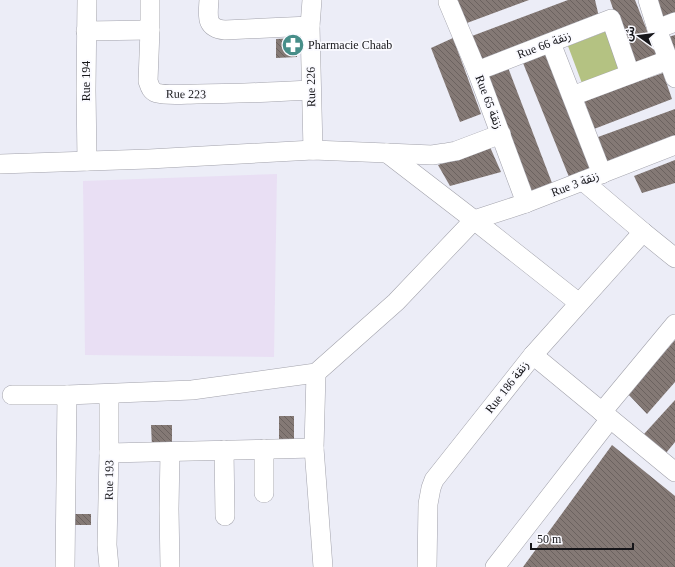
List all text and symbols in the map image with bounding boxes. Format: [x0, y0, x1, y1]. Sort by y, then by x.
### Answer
north arrow [619, 16, 659, 56]
text: ش [622, 25, 638, 43]
street label: Rue 66 زنقة [515, 28, 573, 62]
pharmacy icon: Pharmacie Chaab [280, 32, 306, 58]
place label: Pharmacie Chaab [308, 38, 392, 52]
street label: Rue 194 [79, 61, 93, 101]
street label: Rue 226 [304, 67, 318, 107]
street label: Rue 65 زنقة [472, 73, 506, 131]
street label: Rue 223 [166, 87, 206, 101]
street label: Rue 3 زنقة [549, 168, 601, 200]
street label: Rue 186 زنقة [482, 358, 532, 416]
street label: Rue 193 [102, 460, 116, 500]
scale bar [531, 525, 633, 551]
text: 50 m [537, 532, 562, 546]

